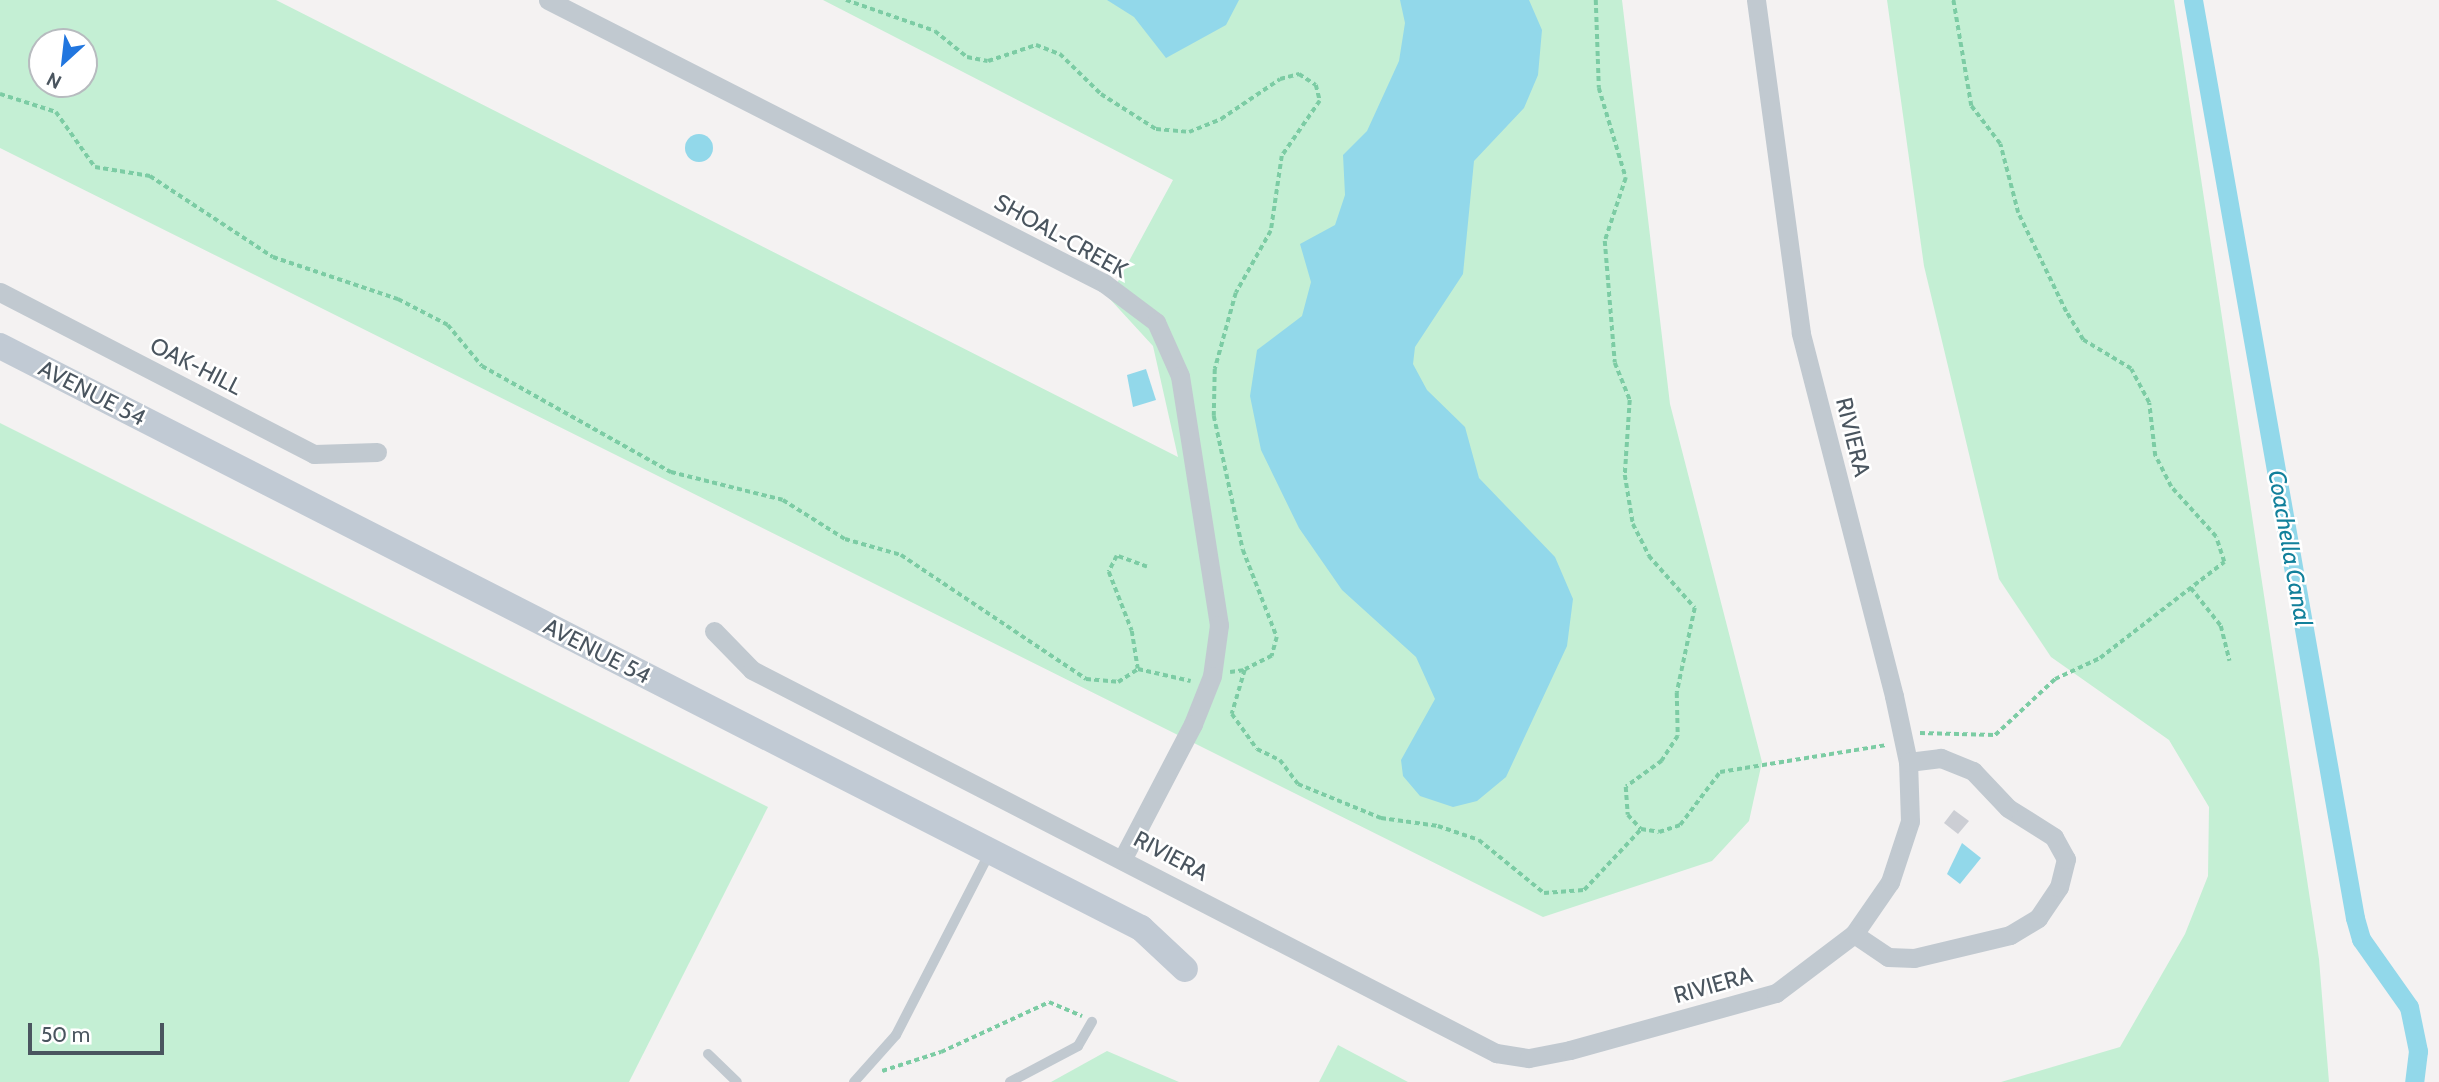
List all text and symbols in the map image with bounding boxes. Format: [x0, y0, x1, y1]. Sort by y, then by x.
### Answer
north arrow [28, 28, 98, 98]
text: N [43, 67, 65, 94]
street label: SHOAL-CREEK [990, 188, 1132, 284]
street label: OAK-HILL [146, 331, 246, 401]
street label: AVENUE 54 [34, 354, 150, 432]
street label: RIVIERA [1830, 395, 1876, 479]
water label: Coachella Canal [2262, 468, 2318, 628]
street label: AVENUE 54 [539, 612, 655, 690]
street label: RIVIERA [1129, 825, 1213, 887]
street label: RIVIERA [1671, 961, 1755, 1009]
scale bar [32, 1009, 168, 1052]
text: 50 m [41, 1022, 90, 1047]

